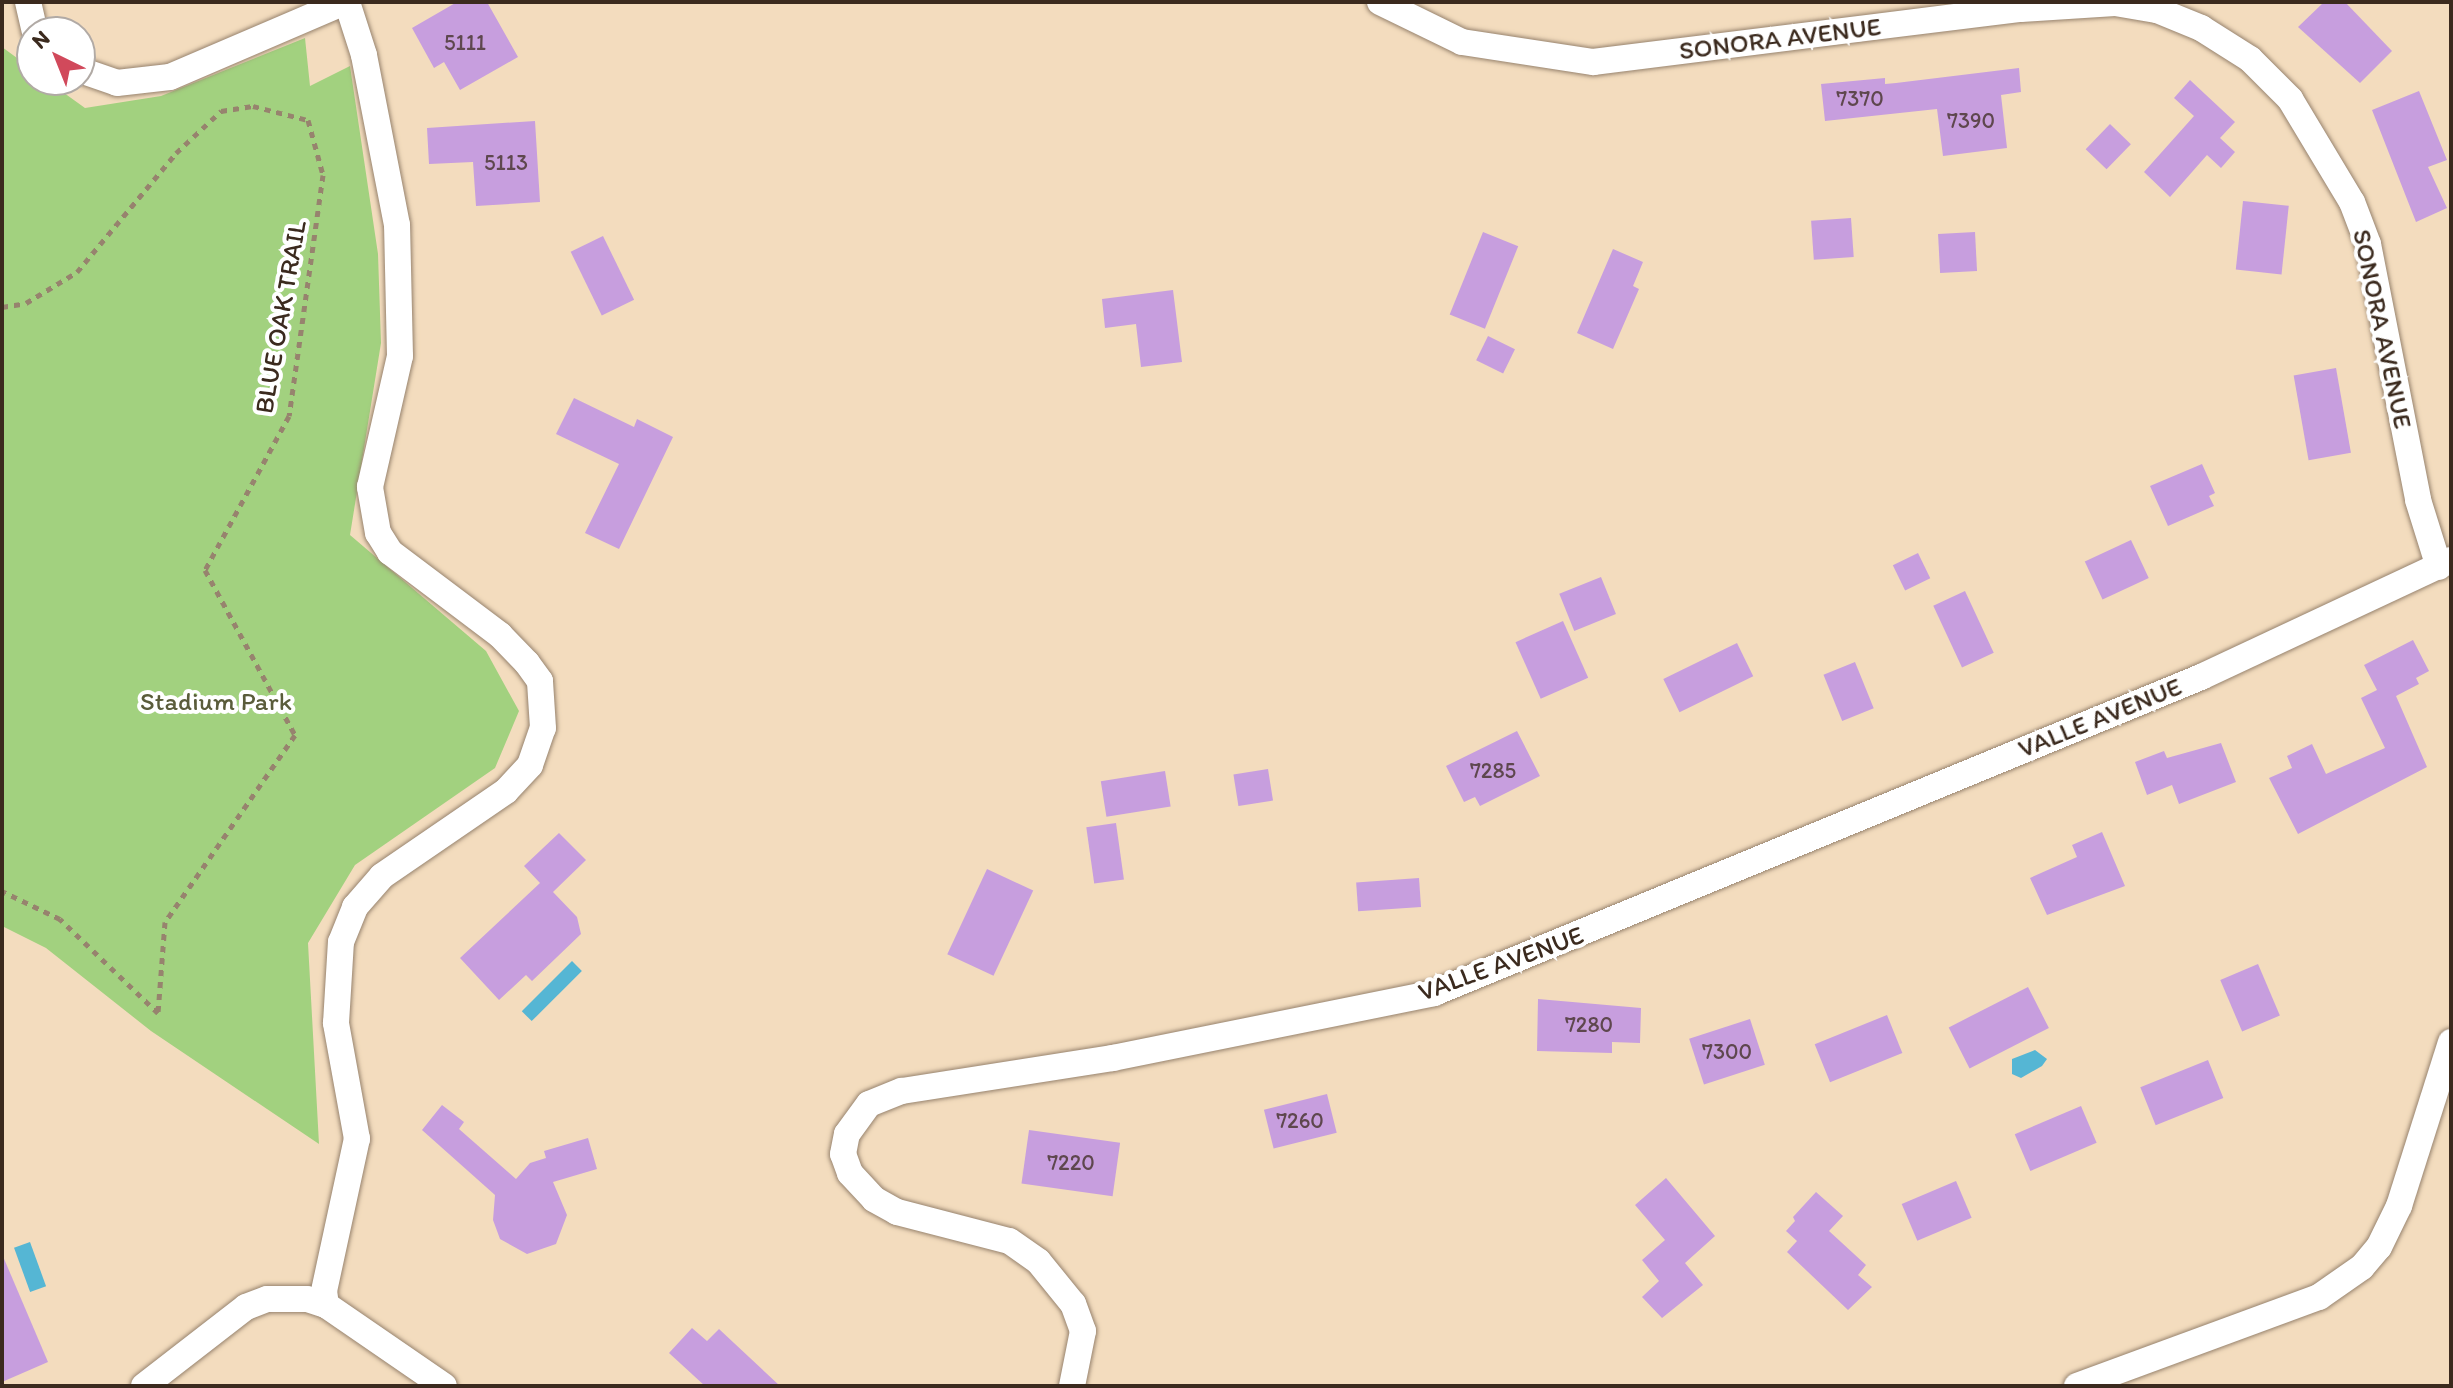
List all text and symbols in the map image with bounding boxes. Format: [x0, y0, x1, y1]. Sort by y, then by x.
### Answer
street label: SONORA AVENUE [1677, 11, 1883, 67]
north arrow [16, 16, 96, 96]
text: N [26, 25, 55, 54]
house number: 5111 [444, 30, 486, 56]
house number: 7370 [1836, 86, 1884, 112]
house number: 7390 [1947, 108, 1995, 134]
house number: 5113 [484, 150, 528, 176]
street label: BLUE OAK TRAIL [249, 219, 313, 415]
street label: SONORA AVENUE [2346, 226, 2418, 432]
street label: VALLE AVENUE [2014, 671, 2186, 765]
park label: Stadium Park [140, 686, 292, 718]
house number: 7285 [1470, 758, 1516, 784]
street label: VALLE AVENUE [1415, 920, 1587, 1008]
house number: 7280 [1565, 1012, 1613, 1038]
house number: 7300 [1702, 1039, 1752, 1065]
house number: 7260 [1276, 1108, 1324, 1134]
house number: 7220 [1047, 1150, 1095, 1176]

